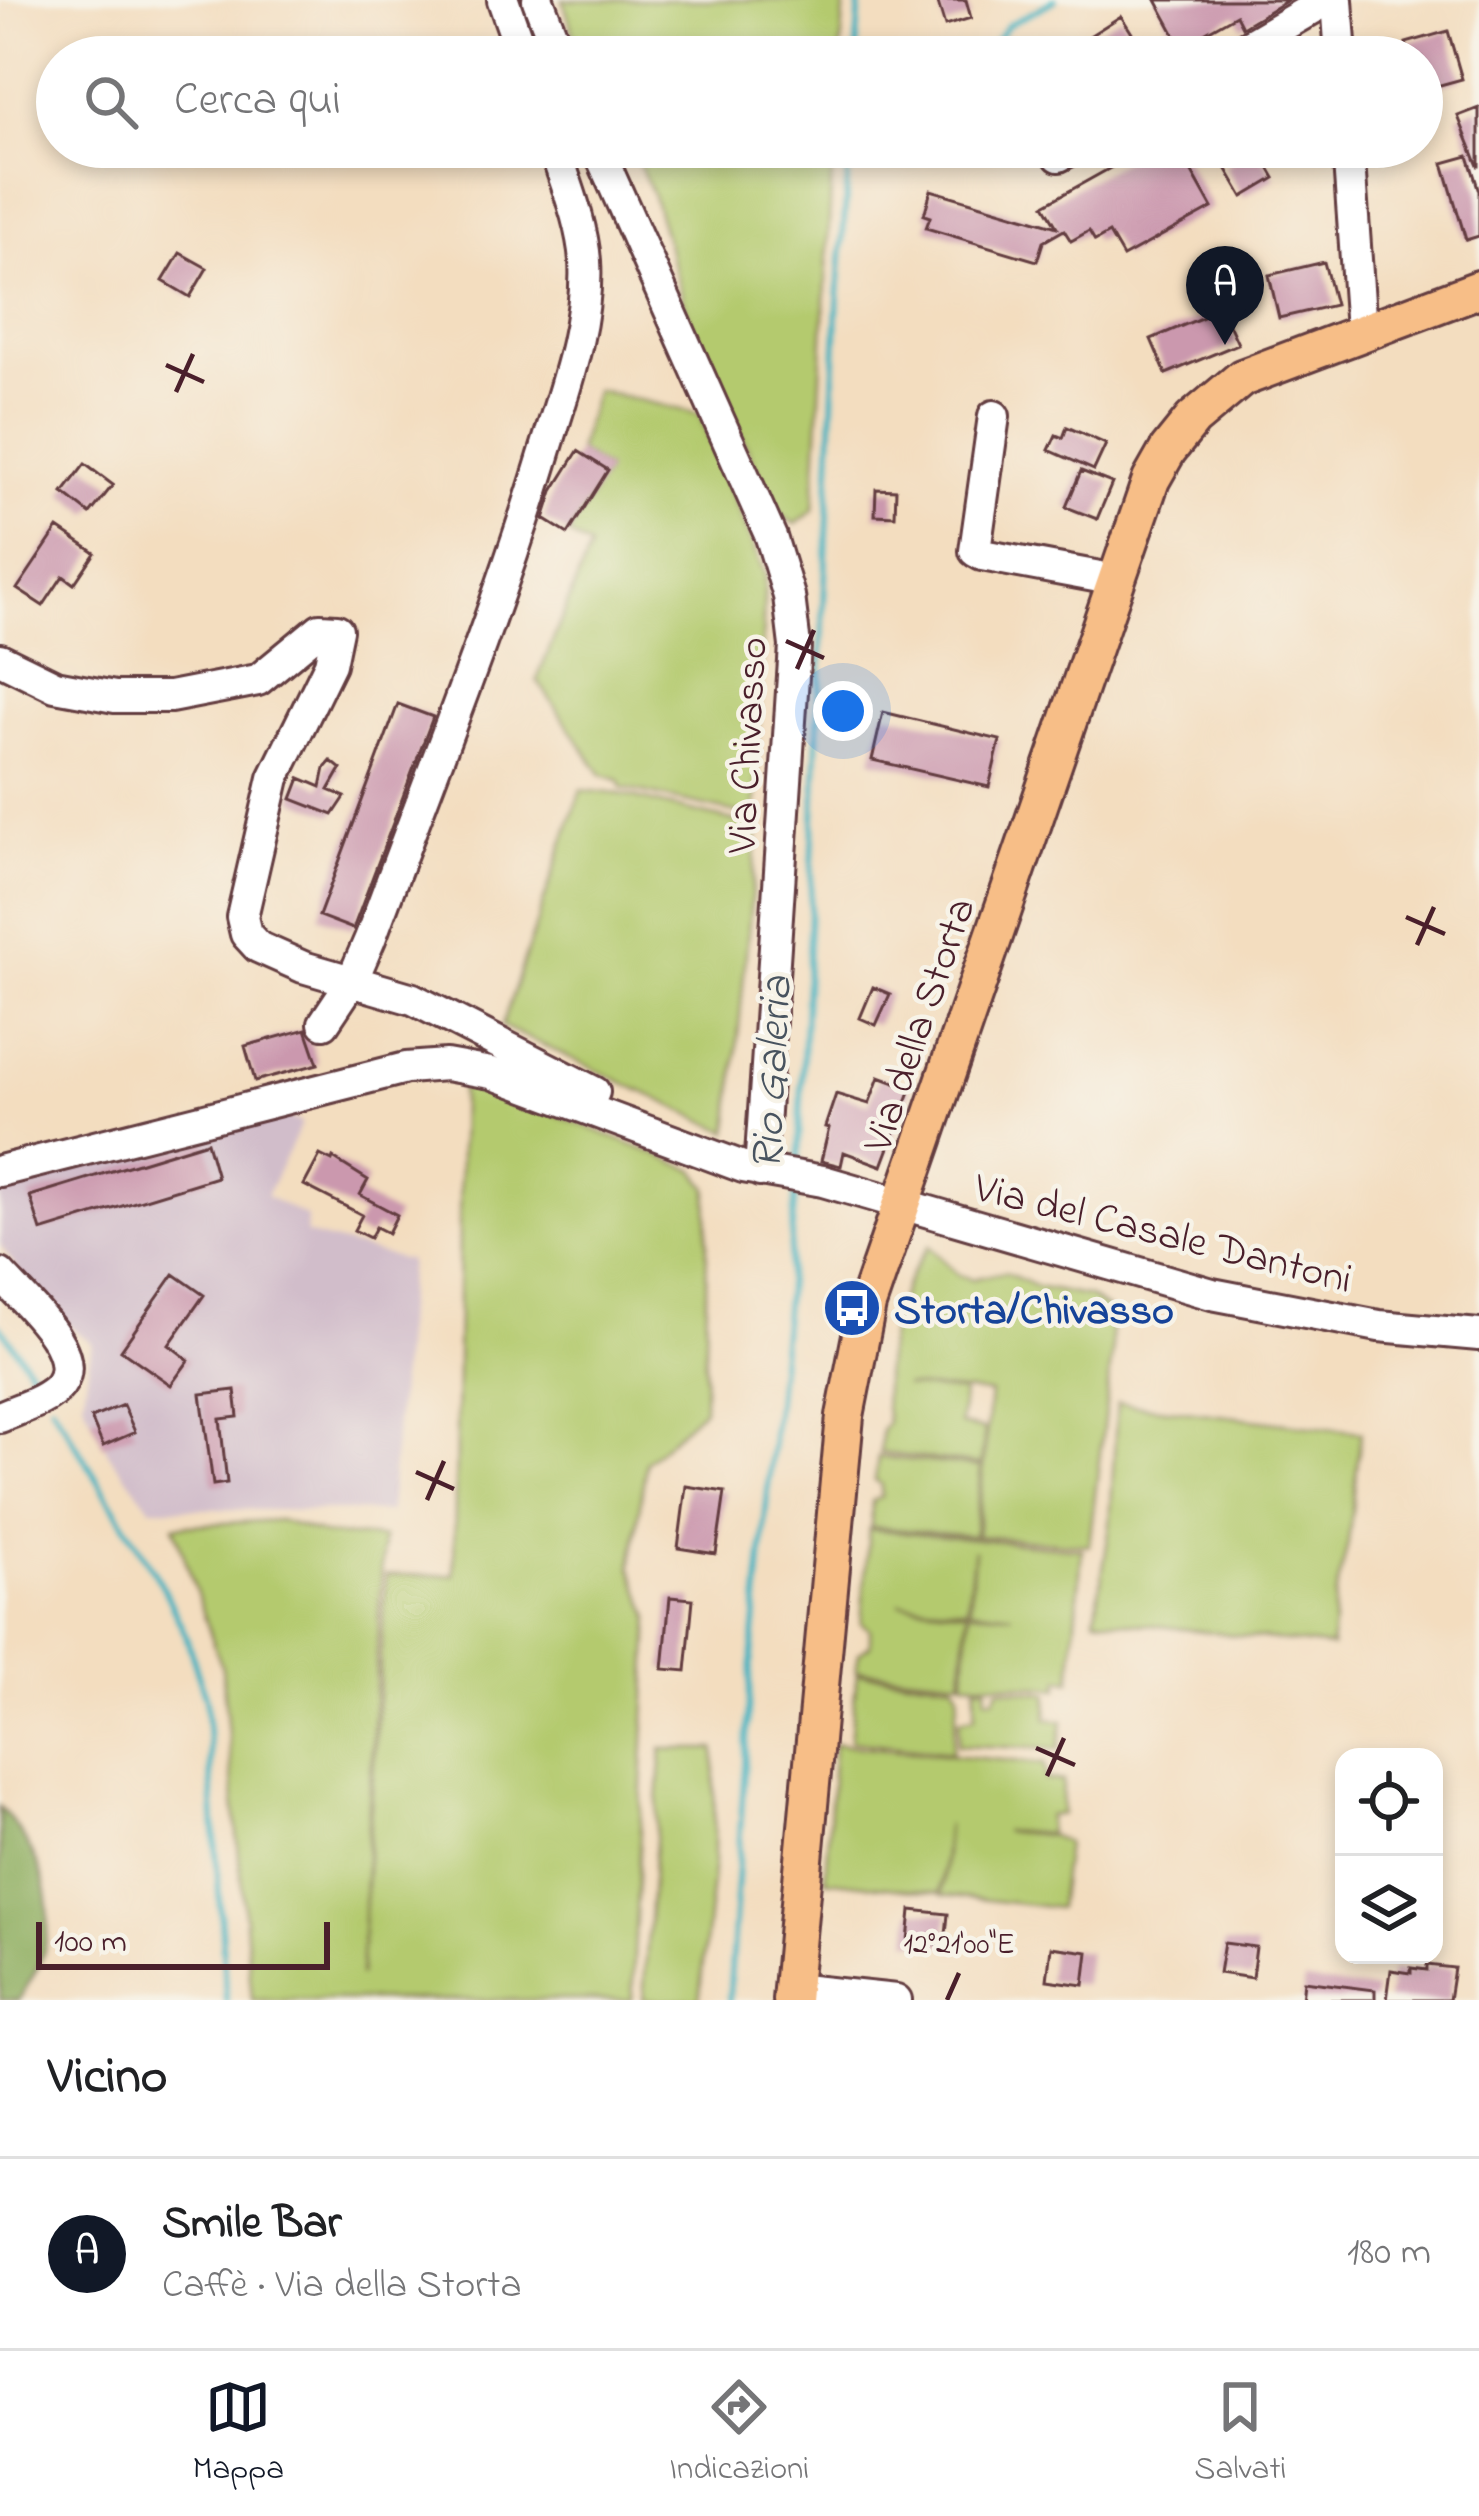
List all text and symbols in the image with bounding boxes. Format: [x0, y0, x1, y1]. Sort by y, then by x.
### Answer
search box [36, 36, 1443, 168]
icon: search [78, 69, 144, 135]
text: Cerca qui [174, 69, 341, 135]
pin: A [1186, 246, 1264, 345]
street label: Via Chivasso [713, 635, 786, 856]
your location [813, 681, 873, 741]
street label: Via della Storta [849, 890, 993, 1162]
water label: Rio Galeria [736, 974, 812, 1172]
street label: Via del Casale Dantoni [967, 1159, 1358, 1312]
bus stop icon: Storta/Chivasso [821, 1277, 883, 1339]
place label: Storta/Chivasso [894, 1282, 1174, 1343]
map controls [1335, 1748, 1443, 1964]
button: locate [1335, 1748, 1443, 1856]
button: layers [1335, 1856, 1443, 1964]
scale bar [36, 1916, 330, 1969]
text: 100 m [54, 1919, 127, 1967]
text: 12°21'00"E [903, 1924, 1015, 1968]
text: Vicino [48, 2041, 167, 2116]
text: Smile Bar [162, 2192, 341, 2258]
text: A [75, 2225, 99, 2282]
text: 180 m [1347, 2225, 1431, 2282]
text: Caffè · Via della Storta [162, 2258, 522, 2315]
tab: Mappa [193, 2374, 284, 2494]
tab: Indicazioni [669, 2374, 809, 2494]
tab: Salvati [1194, 2374, 1286, 2494]

